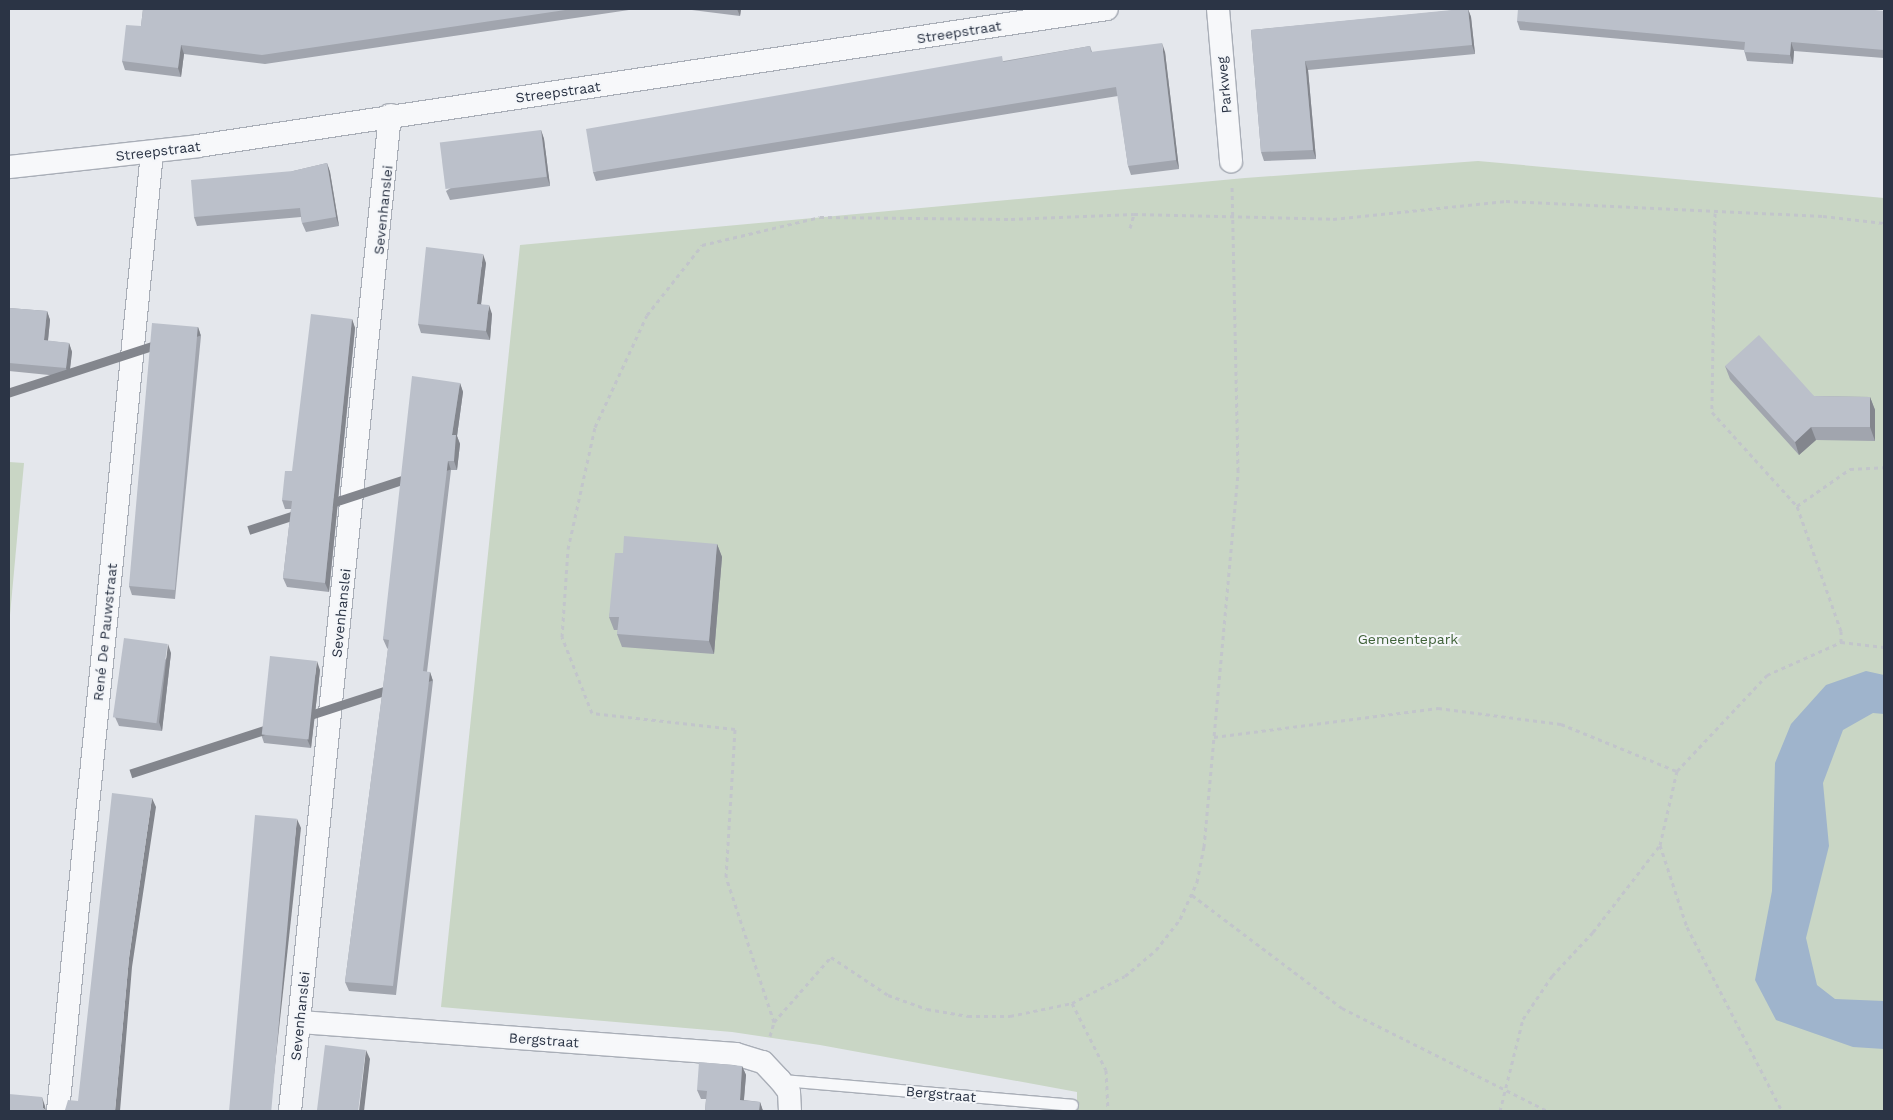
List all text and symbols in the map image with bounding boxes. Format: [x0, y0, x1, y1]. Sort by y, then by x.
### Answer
street label: Streepstraat [915, 17, 1003, 47]
street label: Parkweg [1213, 56, 1235, 114]
street label: Streepstraat [515, 78, 601, 106]
street label: Streepstraat [115, 137, 201, 165]
street label: Sevenhanslei [370, 165, 396, 255]
street label: René De Pauwstraat [89, 562, 121, 702]
street label: Sevenhanslei [328, 568, 354, 658]
park label: Gemeentepark [1358, 631, 1458, 647]
street label: Sevenhanslei [287, 971, 313, 1061]
street label: Bergstraat [508, 1029, 580, 1051]
street label: Bergstraat [905, 1083, 977, 1105]

